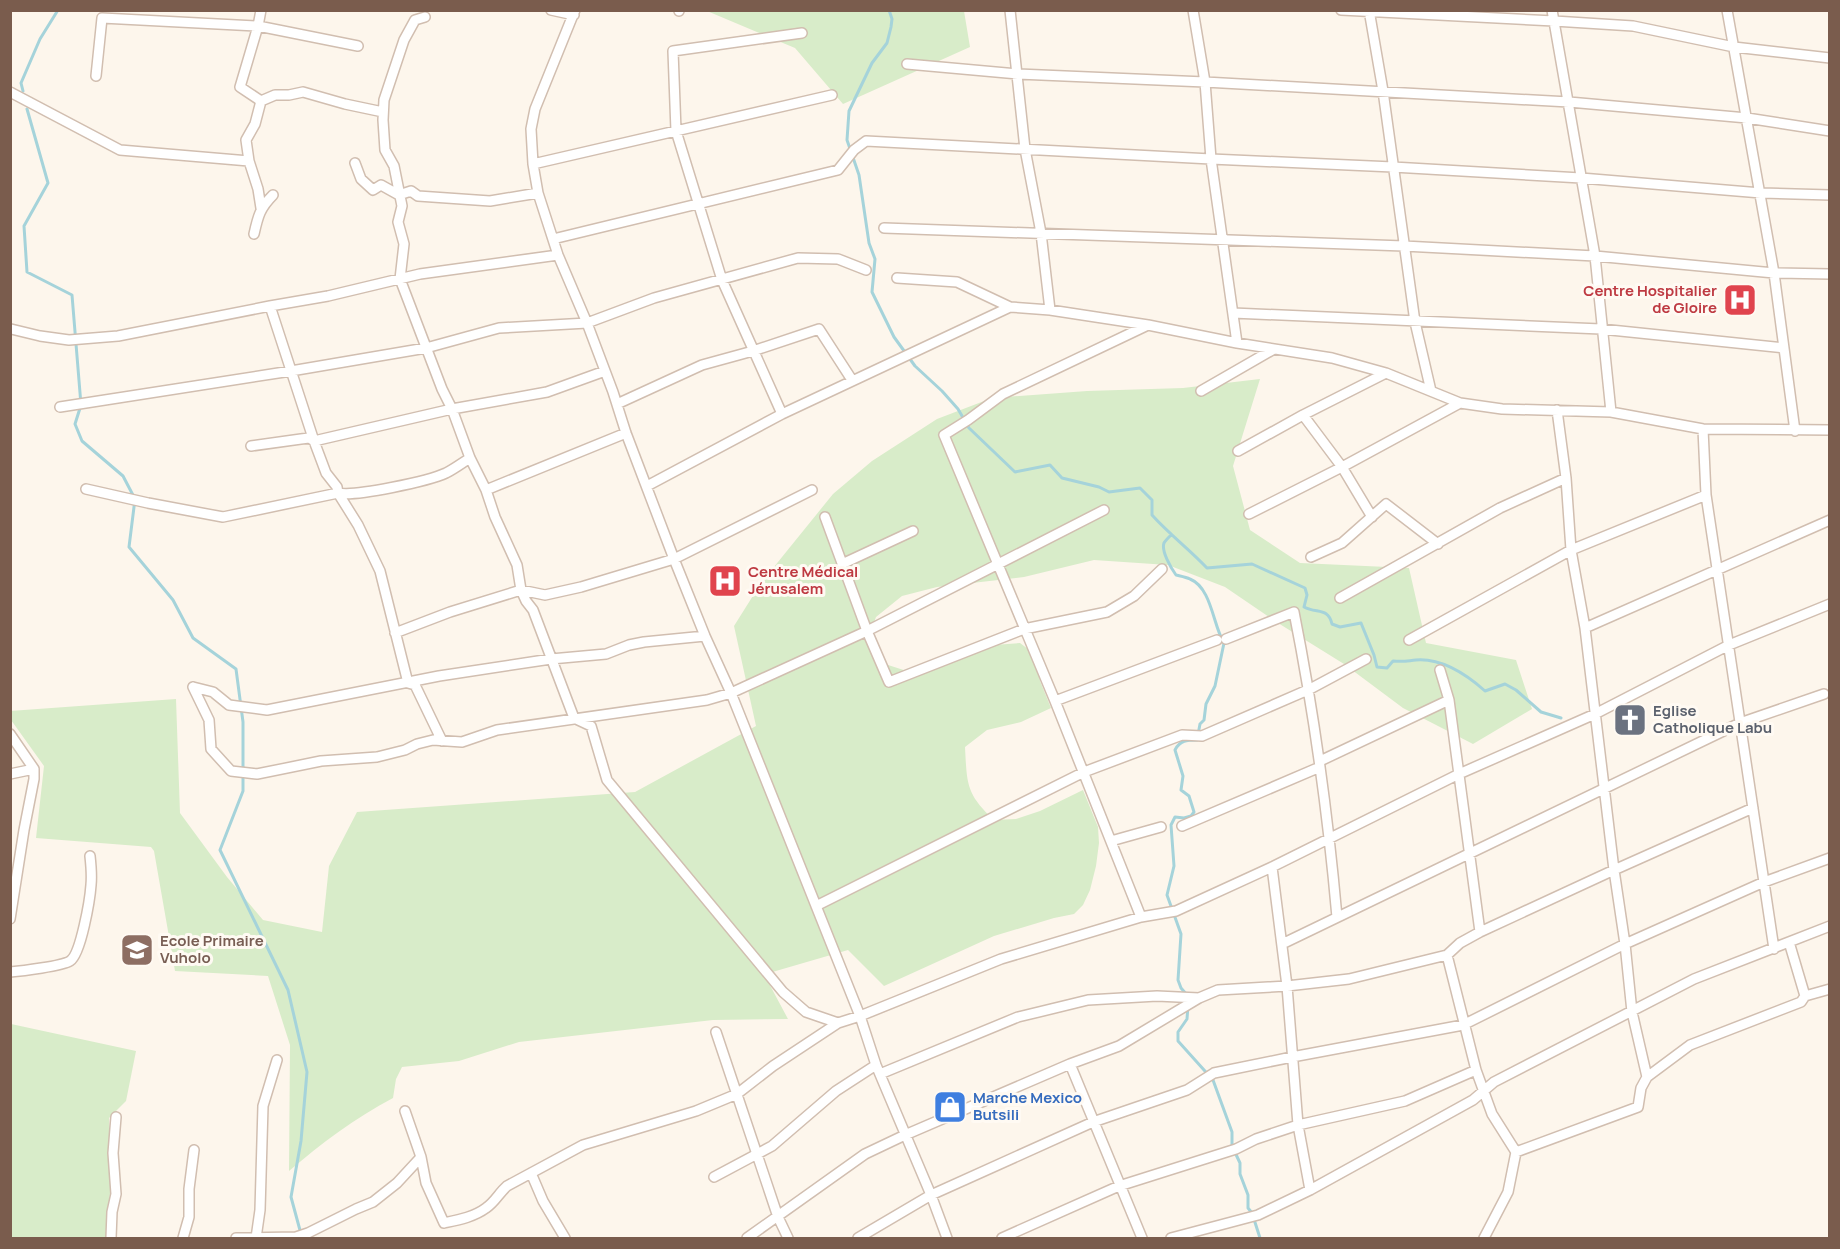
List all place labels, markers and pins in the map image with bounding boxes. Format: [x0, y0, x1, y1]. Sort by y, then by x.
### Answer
place label: Centre Hospitalier de Gloire [1583, 280, 1717, 318]
hospital icon: Centre Hospitalier de Gloire [1722, 282, 1758, 318]
place label: Centre Médical Jérusalem [748, 561, 858, 599]
hospital icon: Centre Médical Jérusalem [707, 563, 743, 599]
place label: Eglise Catholique Labu [1653, 700, 1772, 738]
church icon: Eglise Catholique Labu [1612, 702, 1648, 738]
place label: Ecole Primaire Vuholo [160, 930, 264, 968]
school or university icon: Ecole Primaire Vuholo [119, 932, 155, 968]
place label: Marche Mexico Butsili [973, 1087, 1082, 1125]
shop icon: Marche Mexico Butsili [932, 1089, 968, 1125]

